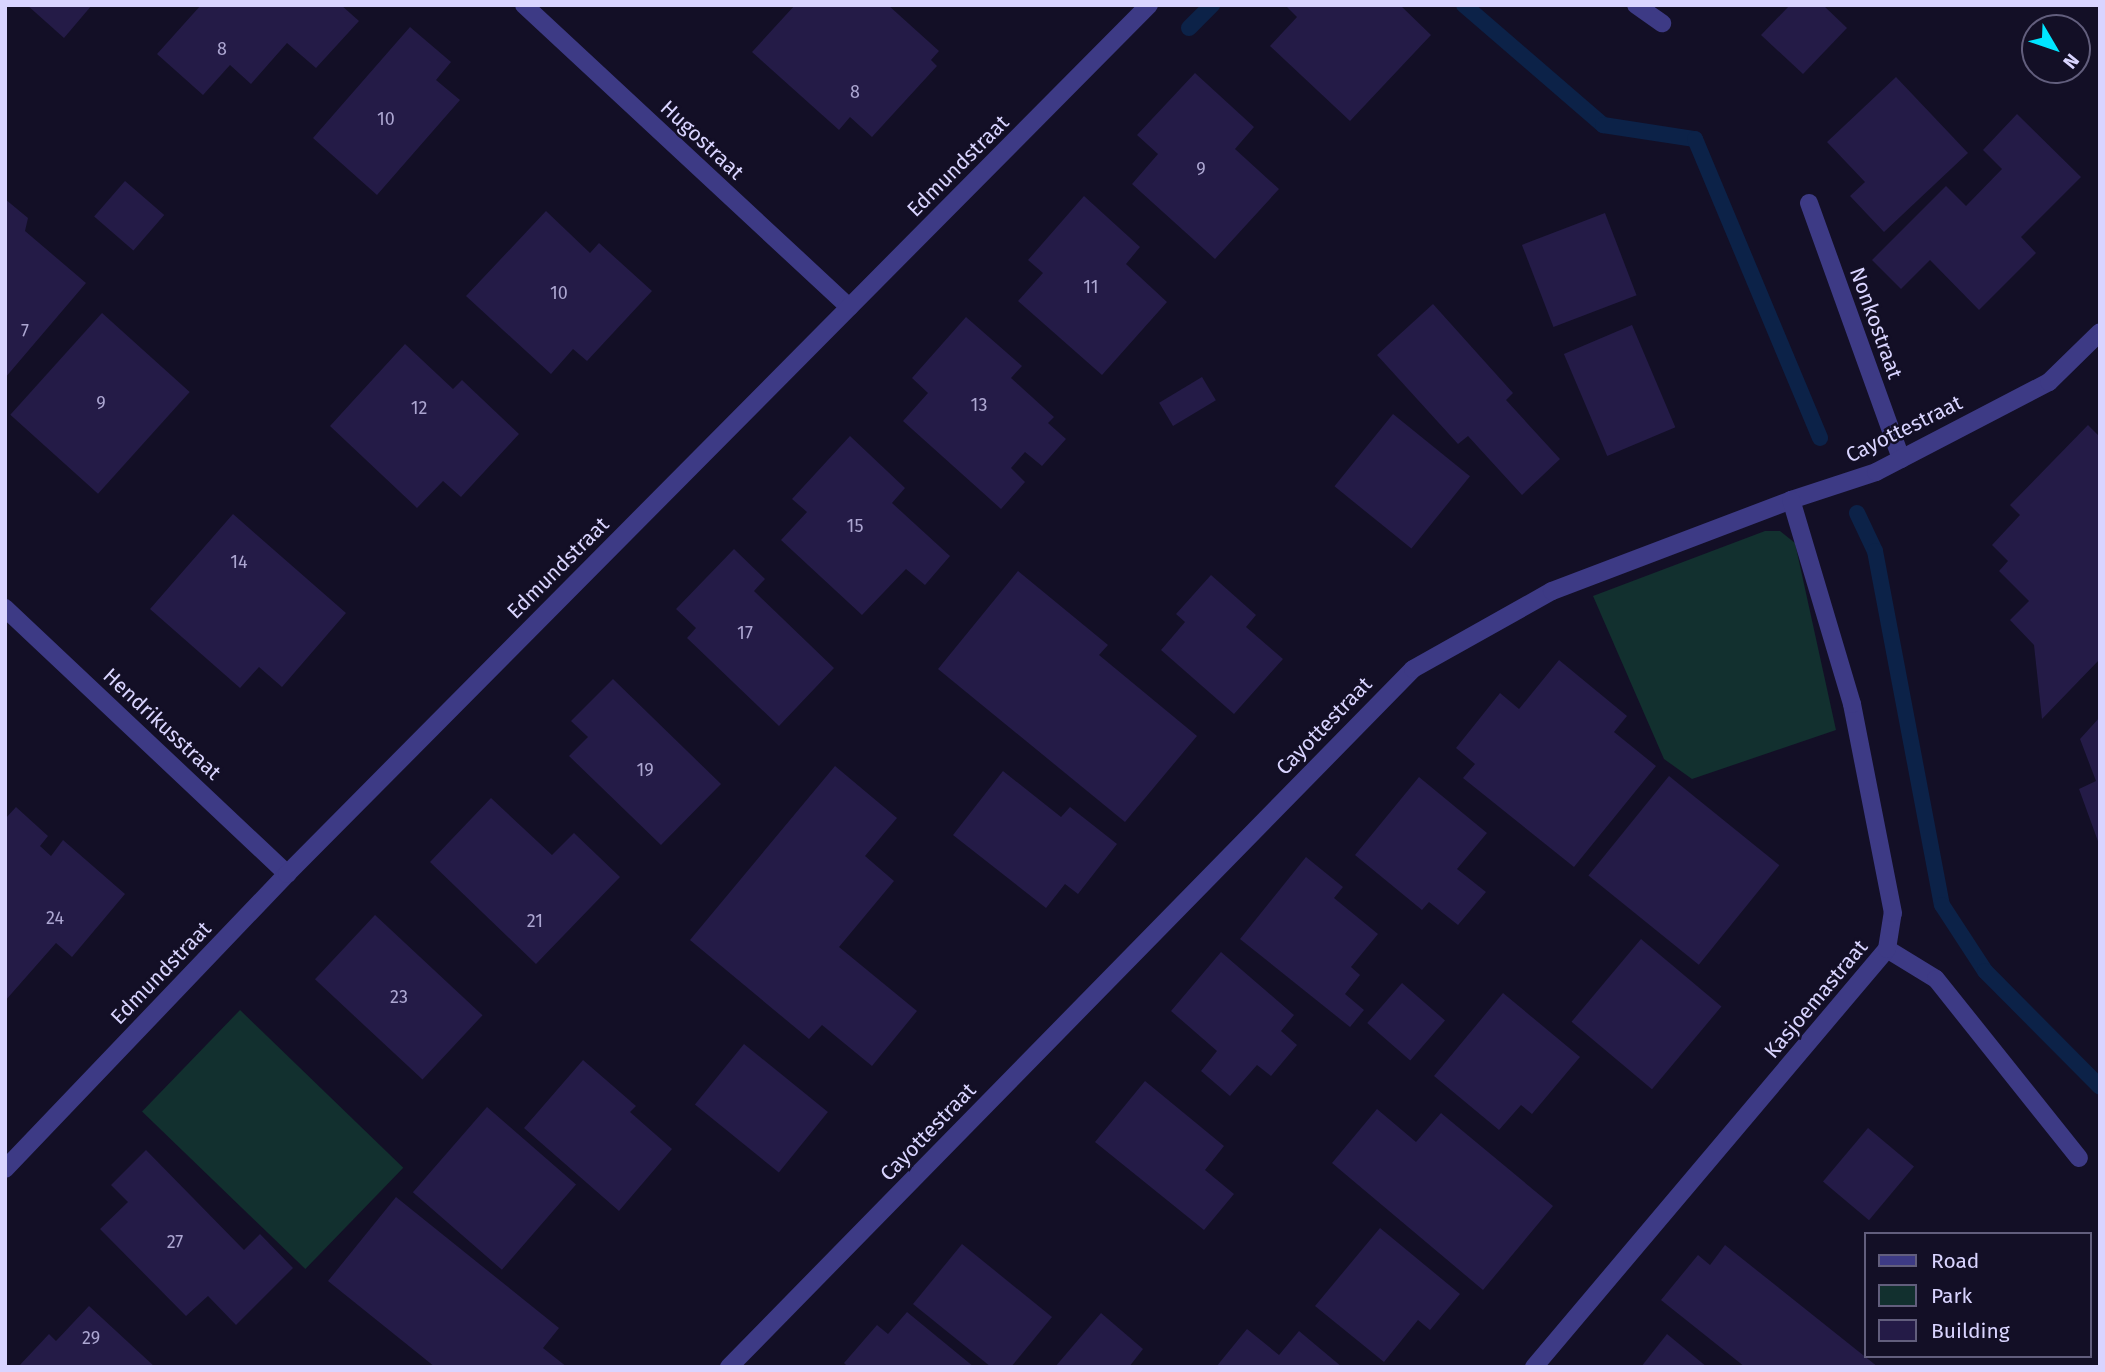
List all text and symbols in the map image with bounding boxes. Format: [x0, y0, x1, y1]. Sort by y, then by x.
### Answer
north arrow [2021, 14, 2091, 84]
house number: 8 [217, 38, 227, 60]
text: N [2058, 49, 2084, 73]
house number: 8 [850, 81, 860, 103]
street label: Hugostraat [655, 95, 749, 185]
house number: 10 [377, 108, 395, 130]
street label: Edmundstraat [902, 110, 1014, 222]
house number: 9 [1196, 158, 1206, 180]
street label: Nonkostraat [1844, 264, 1908, 382]
house number: 11 [1083, 276, 1099, 298]
house number: 10 [550, 282, 568, 304]
house number: 7 [21, 320, 29, 342]
street label: Cayottestraat [1842, 390, 1966, 468]
house number: 9 [96, 392, 106, 414]
house number: 13 [971, 394, 987, 416]
house number: 12 [411, 397, 427, 419]
street label: Edmundstraat [502, 512, 614, 624]
house number: 15 [847, 515, 863, 537]
house number: 14 [230, 551, 248, 573]
house number: 17 [737, 622, 753, 644]
street label: Hendrikusstraat [98, 663, 226, 785]
street label: Cayottestraat [1271, 672, 1377, 780]
house number: 19 [636, 759, 654, 781]
house number: 24 [46, 907, 64, 929]
house number: 21 [527, 910, 543, 932]
street label: Edmundstraat [106, 916, 216, 1030]
street label: Kasjoemastraat [1759, 935, 1873, 1063]
house number: 23 [390, 986, 408, 1008]
street label: Cayottestraat [875, 1078, 981, 1186]
house number: 27 [167, 1231, 183, 1253]
legend [1864, 1232, 2091, 1358]
text: Road [1931, 1248, 1979, 1274]
text: Park [1931, 1283, 1972, 1309]
text: Building [1931, 1318, 2010, 1344]
house number: 29 [82, 1327, 100, 1349]

